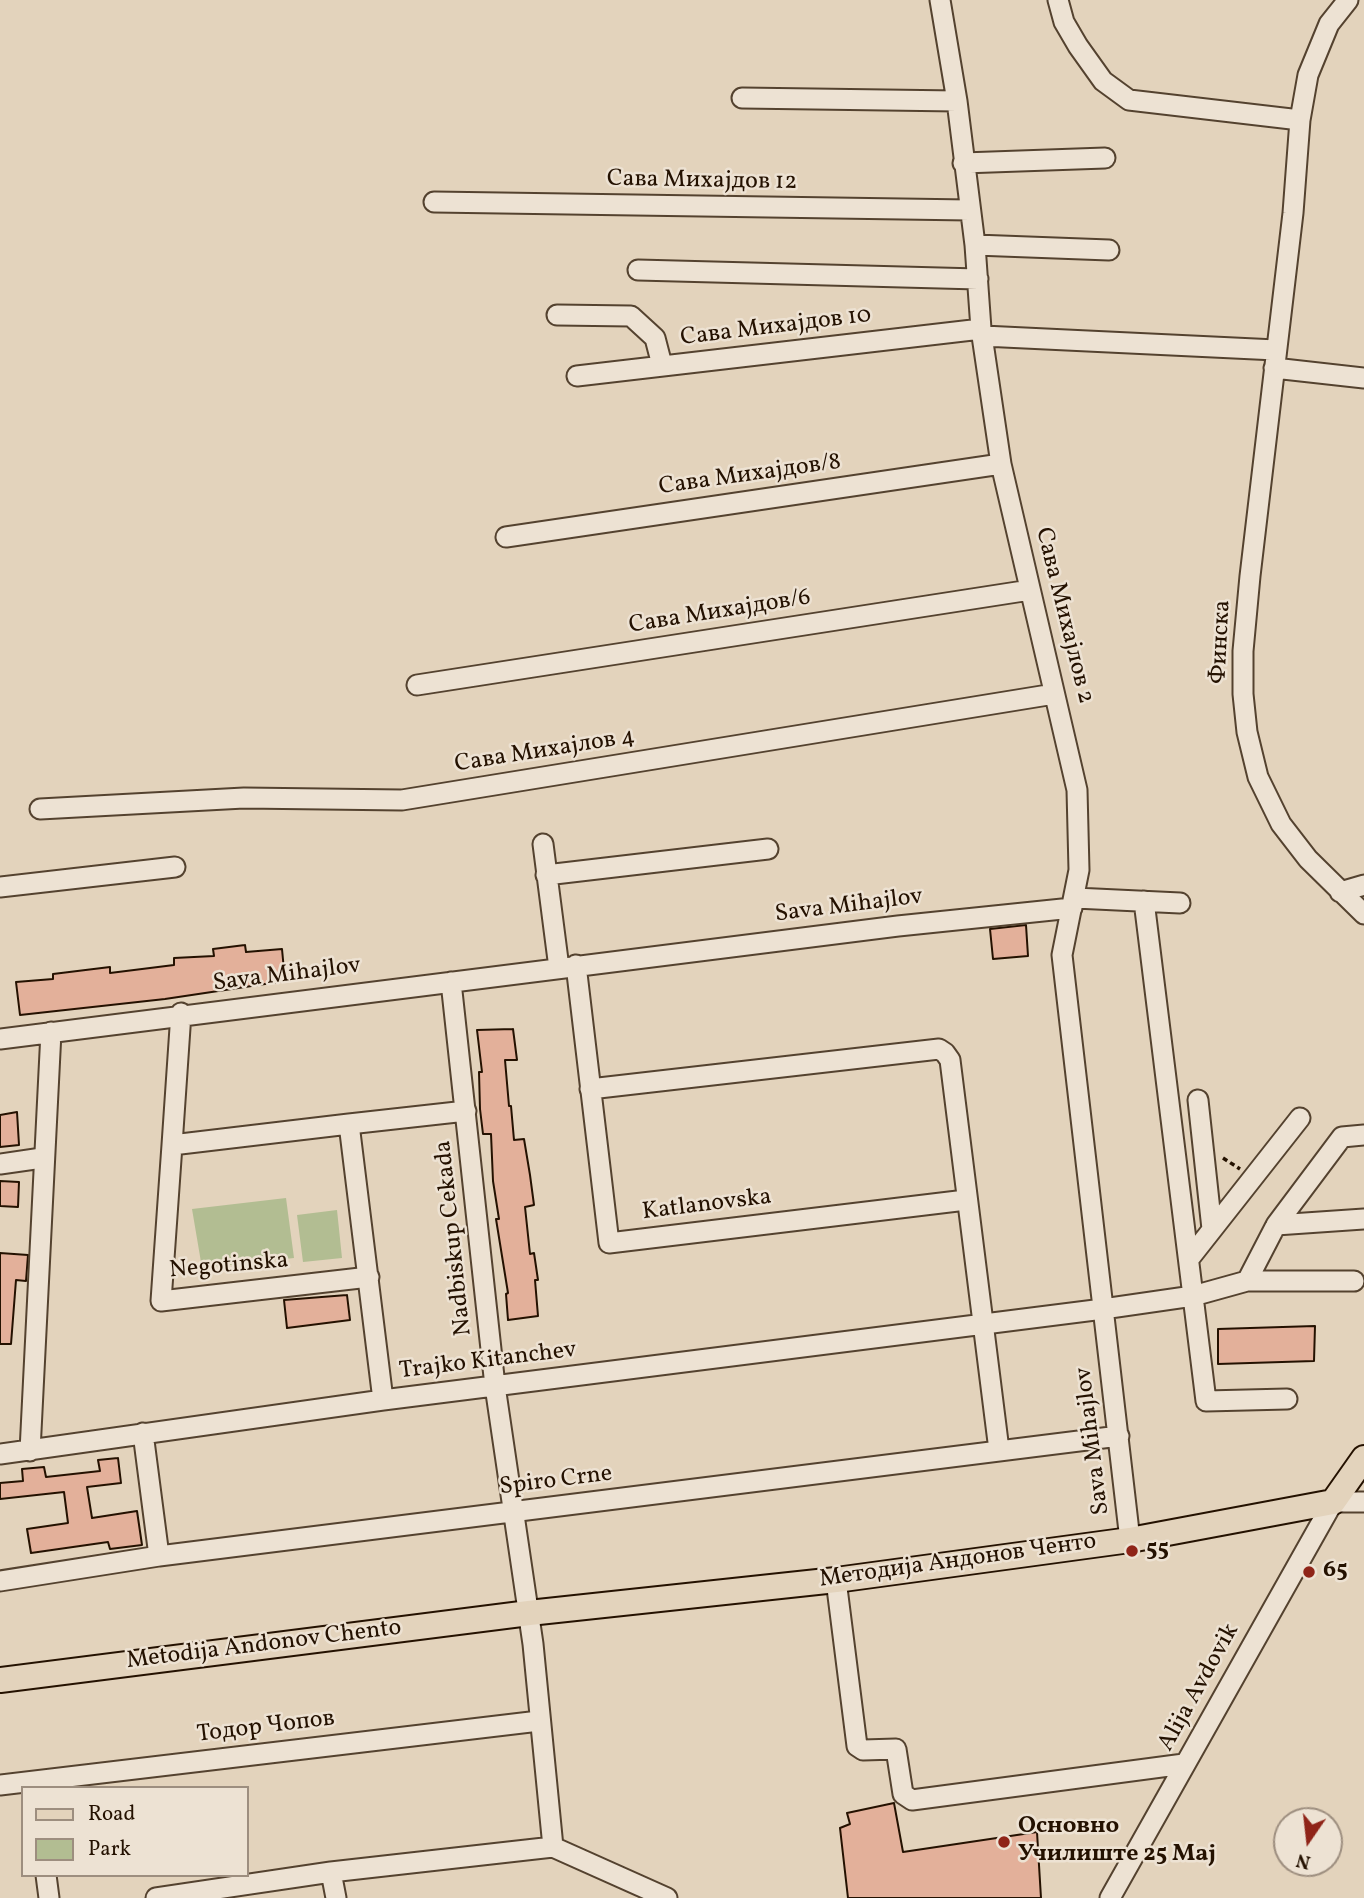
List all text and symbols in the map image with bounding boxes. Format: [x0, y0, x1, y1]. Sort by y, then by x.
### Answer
street label: Сава Михајдов 12 [607, 166, 797, 198]
street label: Сава Михајдов 10 [679, 302, 873, 354]
street label: Сава Михајдов/8 [657, 449, 843, 503]
street label: Сава Михајлов 2 [1027, 525, 1099, 707]
street label: Сава Михајдов/6 [627, 584, 813, 642]
street label: Финска [1205, 599, 1239, 685]
street label: Сава Михајлов 4 [453, 724, 637, 780]
street label: Sava Mihajlov [773, 884, 925, 930]
street label: Sava Mihajlov [211, 953, 363, 999]
street label: Nadbiskup Cekada [430, 1139, 480, 1337]
street label: Katlanovska [641, 1184, 773, 1228]
street label: Negotinska [168, 1247, 290, 1287]
street label: Trajko Kitanchev [398, 1337, 578, 1387]
street label: Sava Mihajlov [1071, 1365, 1117, 1517]
street label: Spiro Crne [498, 1461, 614, 1503]
street label: Методија Андонов Ченто [818, 1528, 1098, 1596]
place label: 55 [1146, 1537, 1169, 1565]
marker: 55 [1124, 1543, 1140, 1559]
place label: 65 [1323, 1558, 1348, 1586]
marker: 65 [1301, 1564, 1317, 1580]
street label: Metodija Andonov Chento [125, 1615, 403, 1677]
street label: Alija Avdovik [1153, 1619, 1247, 1757]
street label: Тодор Чопов [196, 1705, 336, 1751]
legend [21, 1786, 248, 1877]
text: Road [88, 1800, 135, 1829]
north arrow [1273, 1807, 1343, 1877]
place label: Основно Училиште 25 Мај [1018, 1814, 1216, 1870]
marker: Основно Училиште 25 Мај [996, 1834, 1012, 1850]
text: Park [88, 1835, 131, 1864]
text: N [1294, 1846, 1313, 1875]

